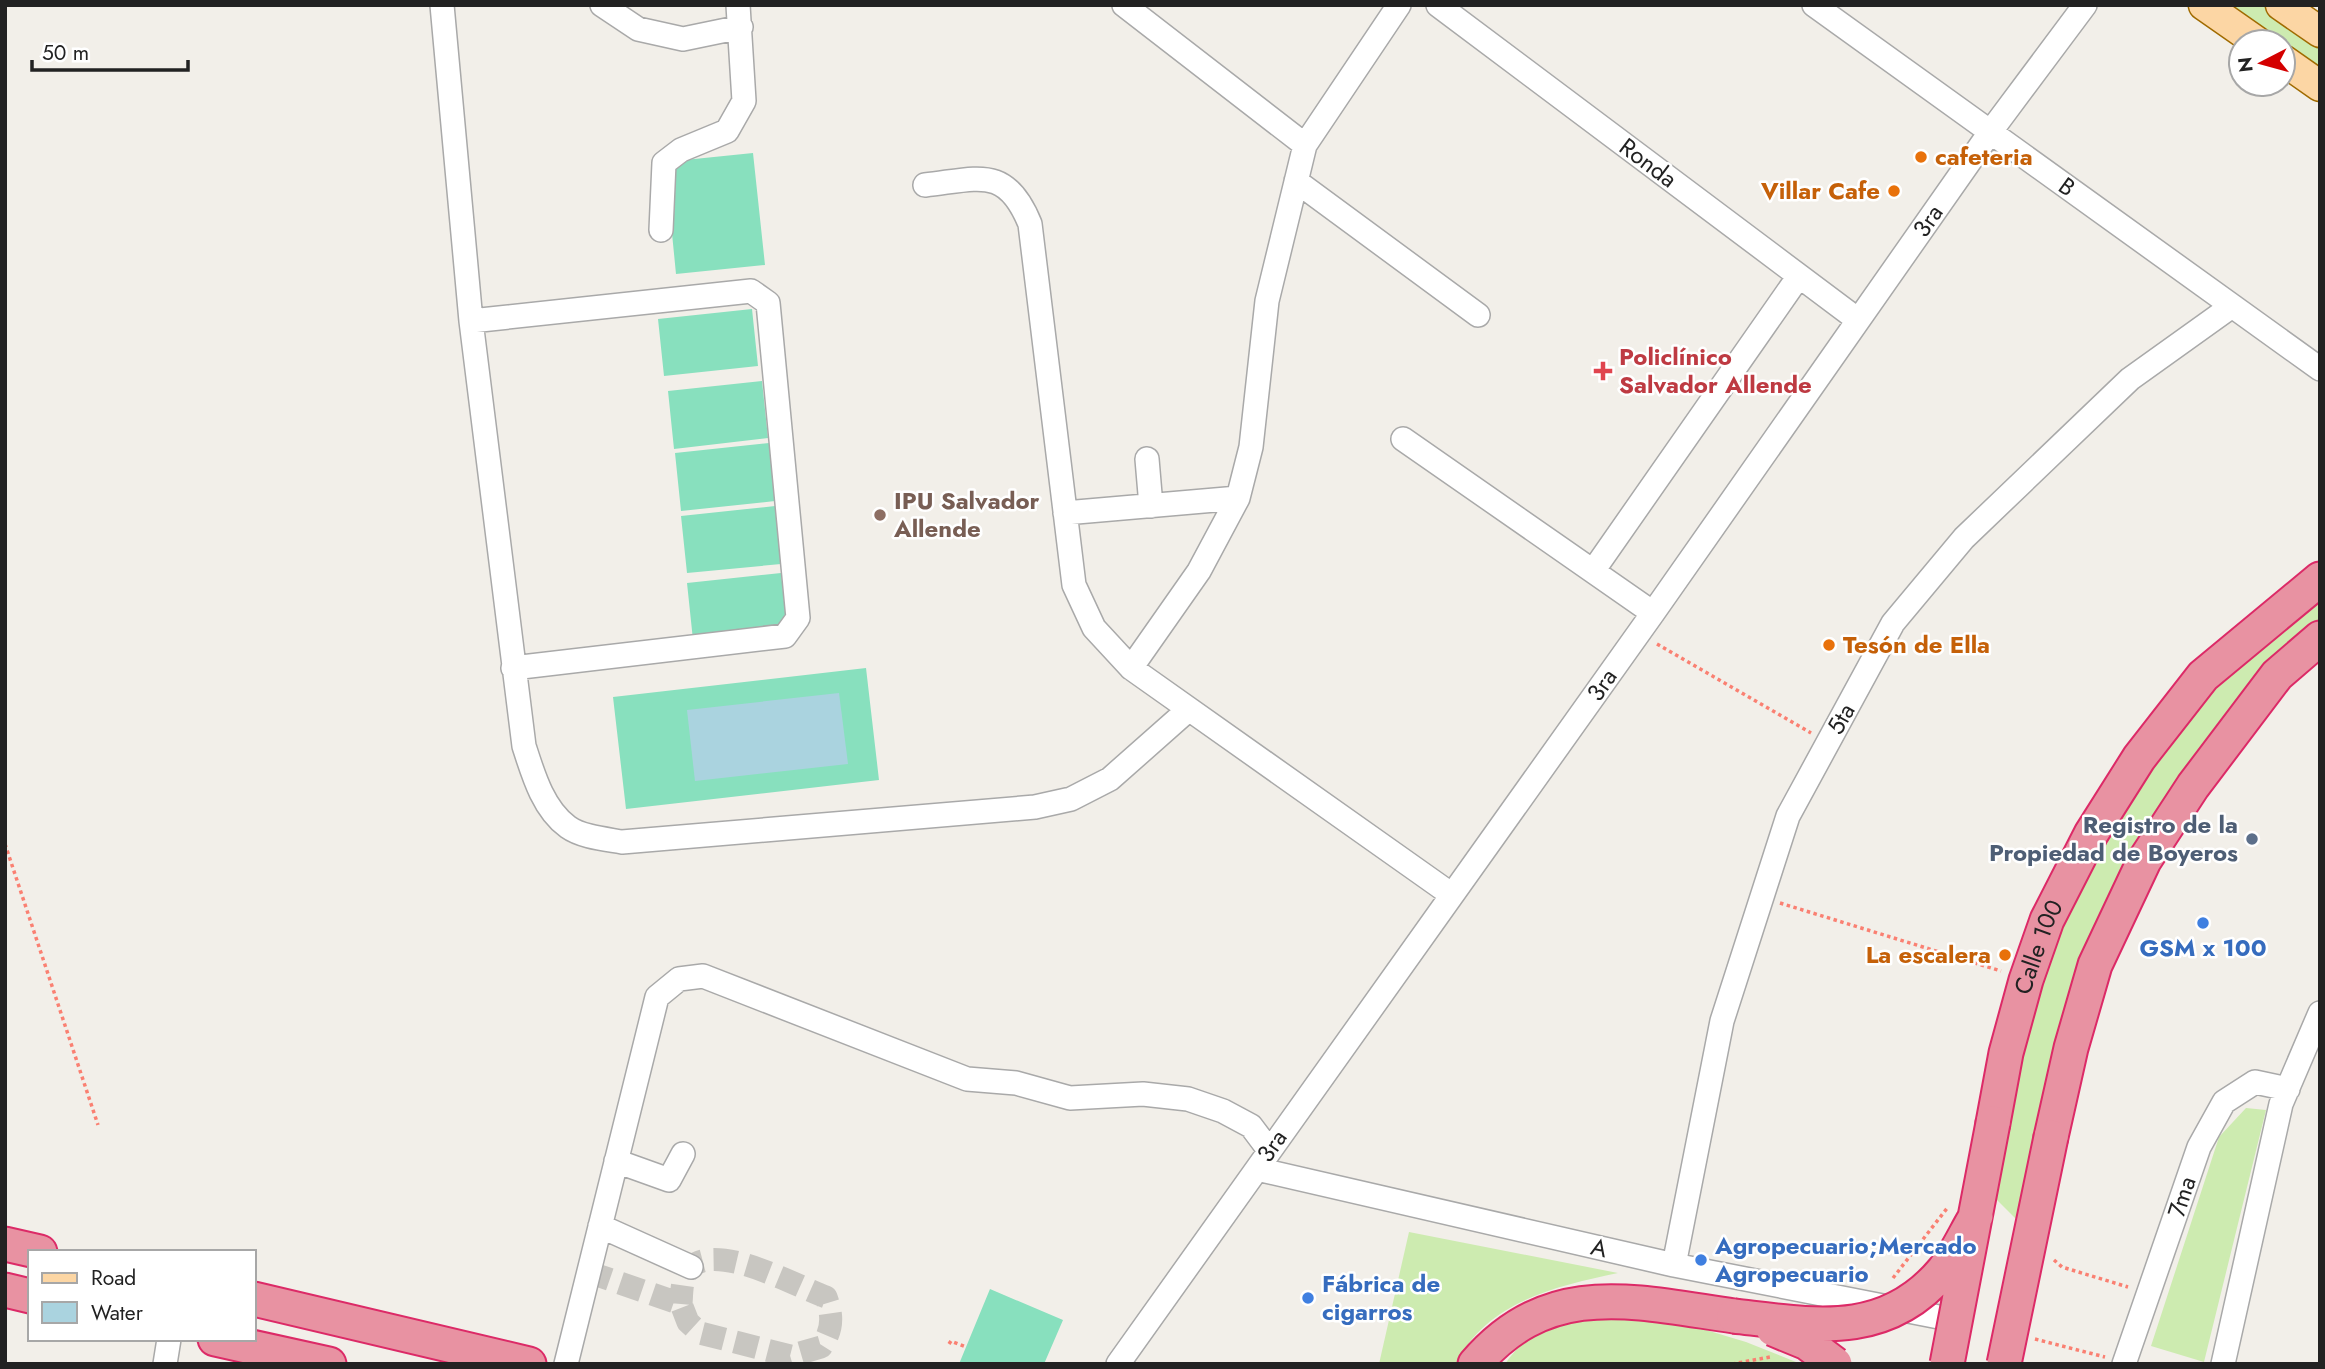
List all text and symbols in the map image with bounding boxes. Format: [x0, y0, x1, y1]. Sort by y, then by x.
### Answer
scale bar [32, 28, 187, 72]
north arrow [2227, 28, 2297, 98]
text: 50 m [42, 38, 89, 68]
text: N [2231, 56, 2260, 74]
street label: Ronda [1612, 129, 1685, 196]
place label: cafeteria [1935, 139, 2033, 174]
marker: cafeteria [1913, 149, 1929, 165]
street label: B [2052, 168, 2083, 205]
place label: Villar Cafe [1760, 173, 1880, 208]
marker: Villar Cafe [1886, 183, 1902, 199]
street label: 3ra [1904, 197, 1951, 244]
place label: Policlínico Salvador Allende [1619, 339, 1812, 402]
marker: Policlínico Salvador Allende [1593, 361, 1613, 381]
place label: IPU Salvador Allende [893, 483, 1040, 546]
marker: IPU Salvador Allende [872, 507, 888, 523]
place label: Tesón de Ella [1843, 627, 1990, 662]
marker: Tesón de Ella [1821, 637, 1837, 653]
street label: 3ra [1578, 661, 1625, 708]
street label: 5ta [1818, 697, 1863, 741]
place label: Registro de la Propiedad de Boyeros [1989, 807, 2238, 870]
marker: Registro de la Propiedad de Boyeros [2244, 831, 2260, 847]
street label: Calle 100 [2005, 893, 2072, 998]
marker: GSM x 100 [2195, 915, 2211, 931]
place label: GSM x 100 [2139, 930, 2267, 965]
place label: La escalera [1866, 937, 1991, 972]
marker: La escalera [1997, 947, 2013, 963]
street label: 3ra [1248, 1122, 1295, 1169]
street label: 7ma [2159, 1172, 2205, 1222]
place label: Agropecuario;Mercado Agropecuario [1714, 1228, 1977, 1291]
street label: A [1587, 1229, 1611, 1266]
legend [28, 1250, 256, 1341]
marker: Agropecuario;Mercado Agropecuario [1693, 1252, 1709, 1268]
text: Road [91, 1263, 136, 1293]
place label: Fábrica de cigarros [1322, 1266, 1440, 1329]
marker: Fábrica de cigarros [1300, 1290, 1316, 1306]
text: Water [91, 1298, 144, 1328]

